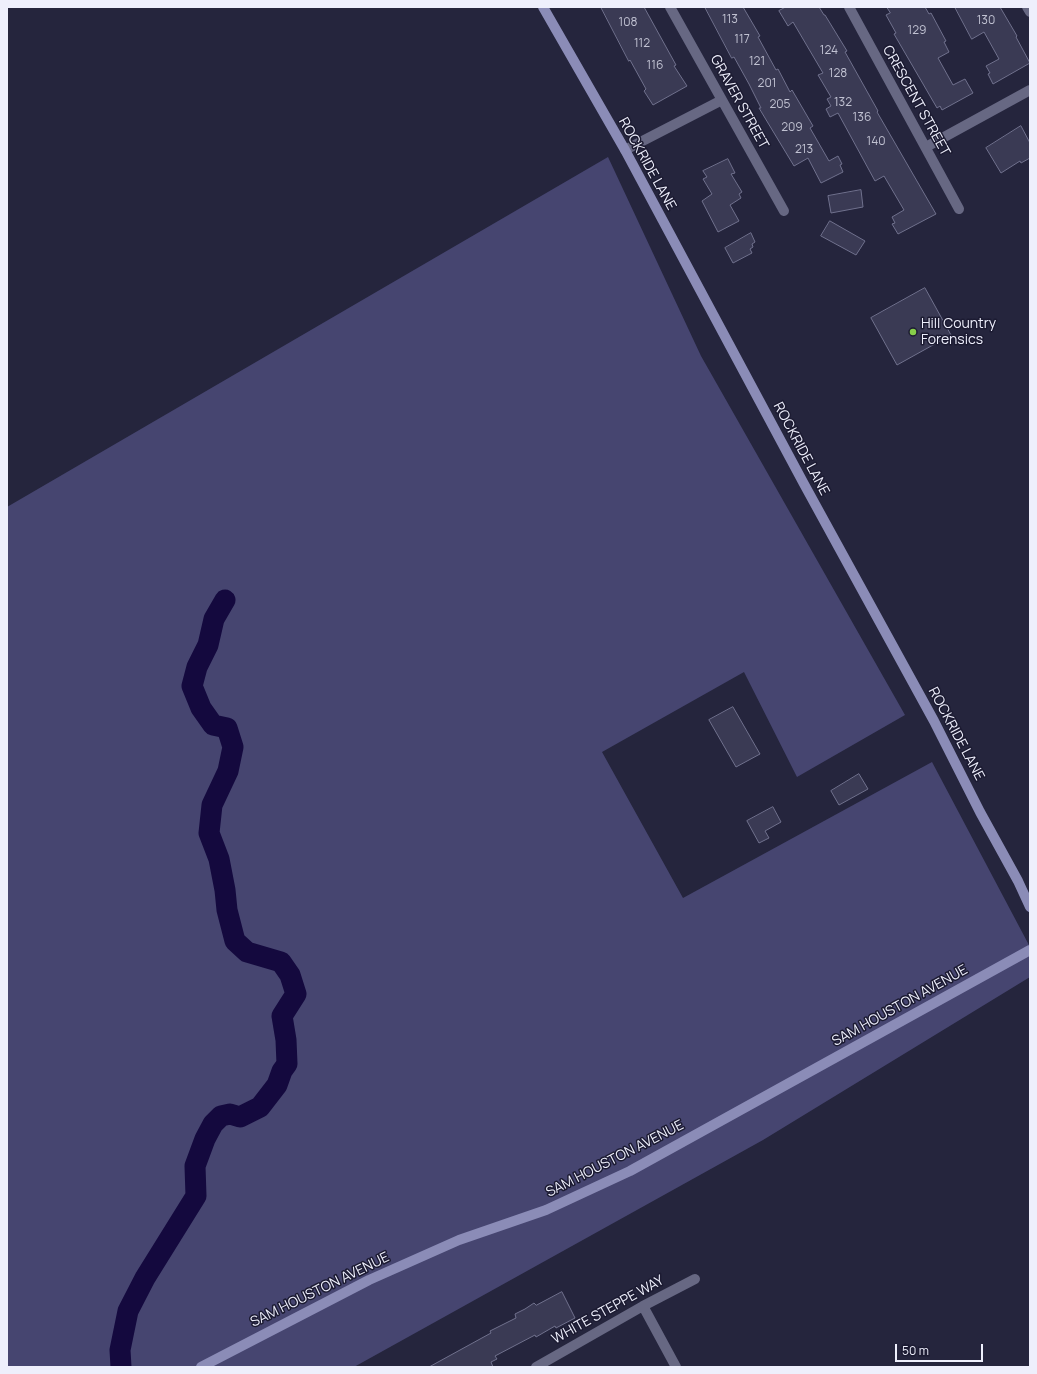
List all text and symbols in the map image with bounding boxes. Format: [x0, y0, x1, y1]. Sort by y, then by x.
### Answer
house number: 113 [722, 13, 738, 27]
house number: 130 [977, 14, 995, 28]
house number: 108 [619, 16, 637, 30]
house number: 129 [908, 24, 926, 38]
house number: 117 [734, 33, 750, 47]
house number: 112 [634, 37, 650, 51]
street label: CRESCENT STREET [879, 43, 953, 159]
house number: 124 [820, 44, 838, 58]
street label: GRAVER STREET [706, 52, 772, 152]
house number: 121 [749, 55, 765, 69]
house number: 116 [647, 59, 663, 73]
house number: 128 [829, 67, 847, 81]
house number: 201 [758, 77, 776, 91]
house number: 132 [834, 96, 852, 110]
house number: 205 [769, 98, 791, 112]
house number: 136 [853, 111, 871, 125]
street label: ROCKRIDE LANE [615, 115, 679, 213]
house number: 209 [781, 121, 803, 135]
house number: 140 [866, 135, 886, 149]
house number: 213 [795, 143, 813, 157]
place label: Hill Country Forensics [921, 316, 996, 348]
marker: Hill Country Forensics [908, 327, 918, 337]
street label: ROCKRIDE LANE [769, 400, 833, 498]
street label: ROCKRIDE LANE [924, 685, 988, 783]
street label: SAM HOUSTON AVENUE [829, 962, 971, 1050]
street label: SAM HOUSTON AVENUE [543, 1117, 687, 1201]
street label: SAM HOUSTON AVENUE [248, 1249, 392, 1331]
street label: WHITE STEPPE WAY [549, 1272, 667, 1348]
scale bar [897, 1336, 985, 1362]
text: 50 m [902, 1342, 929, 1359]

